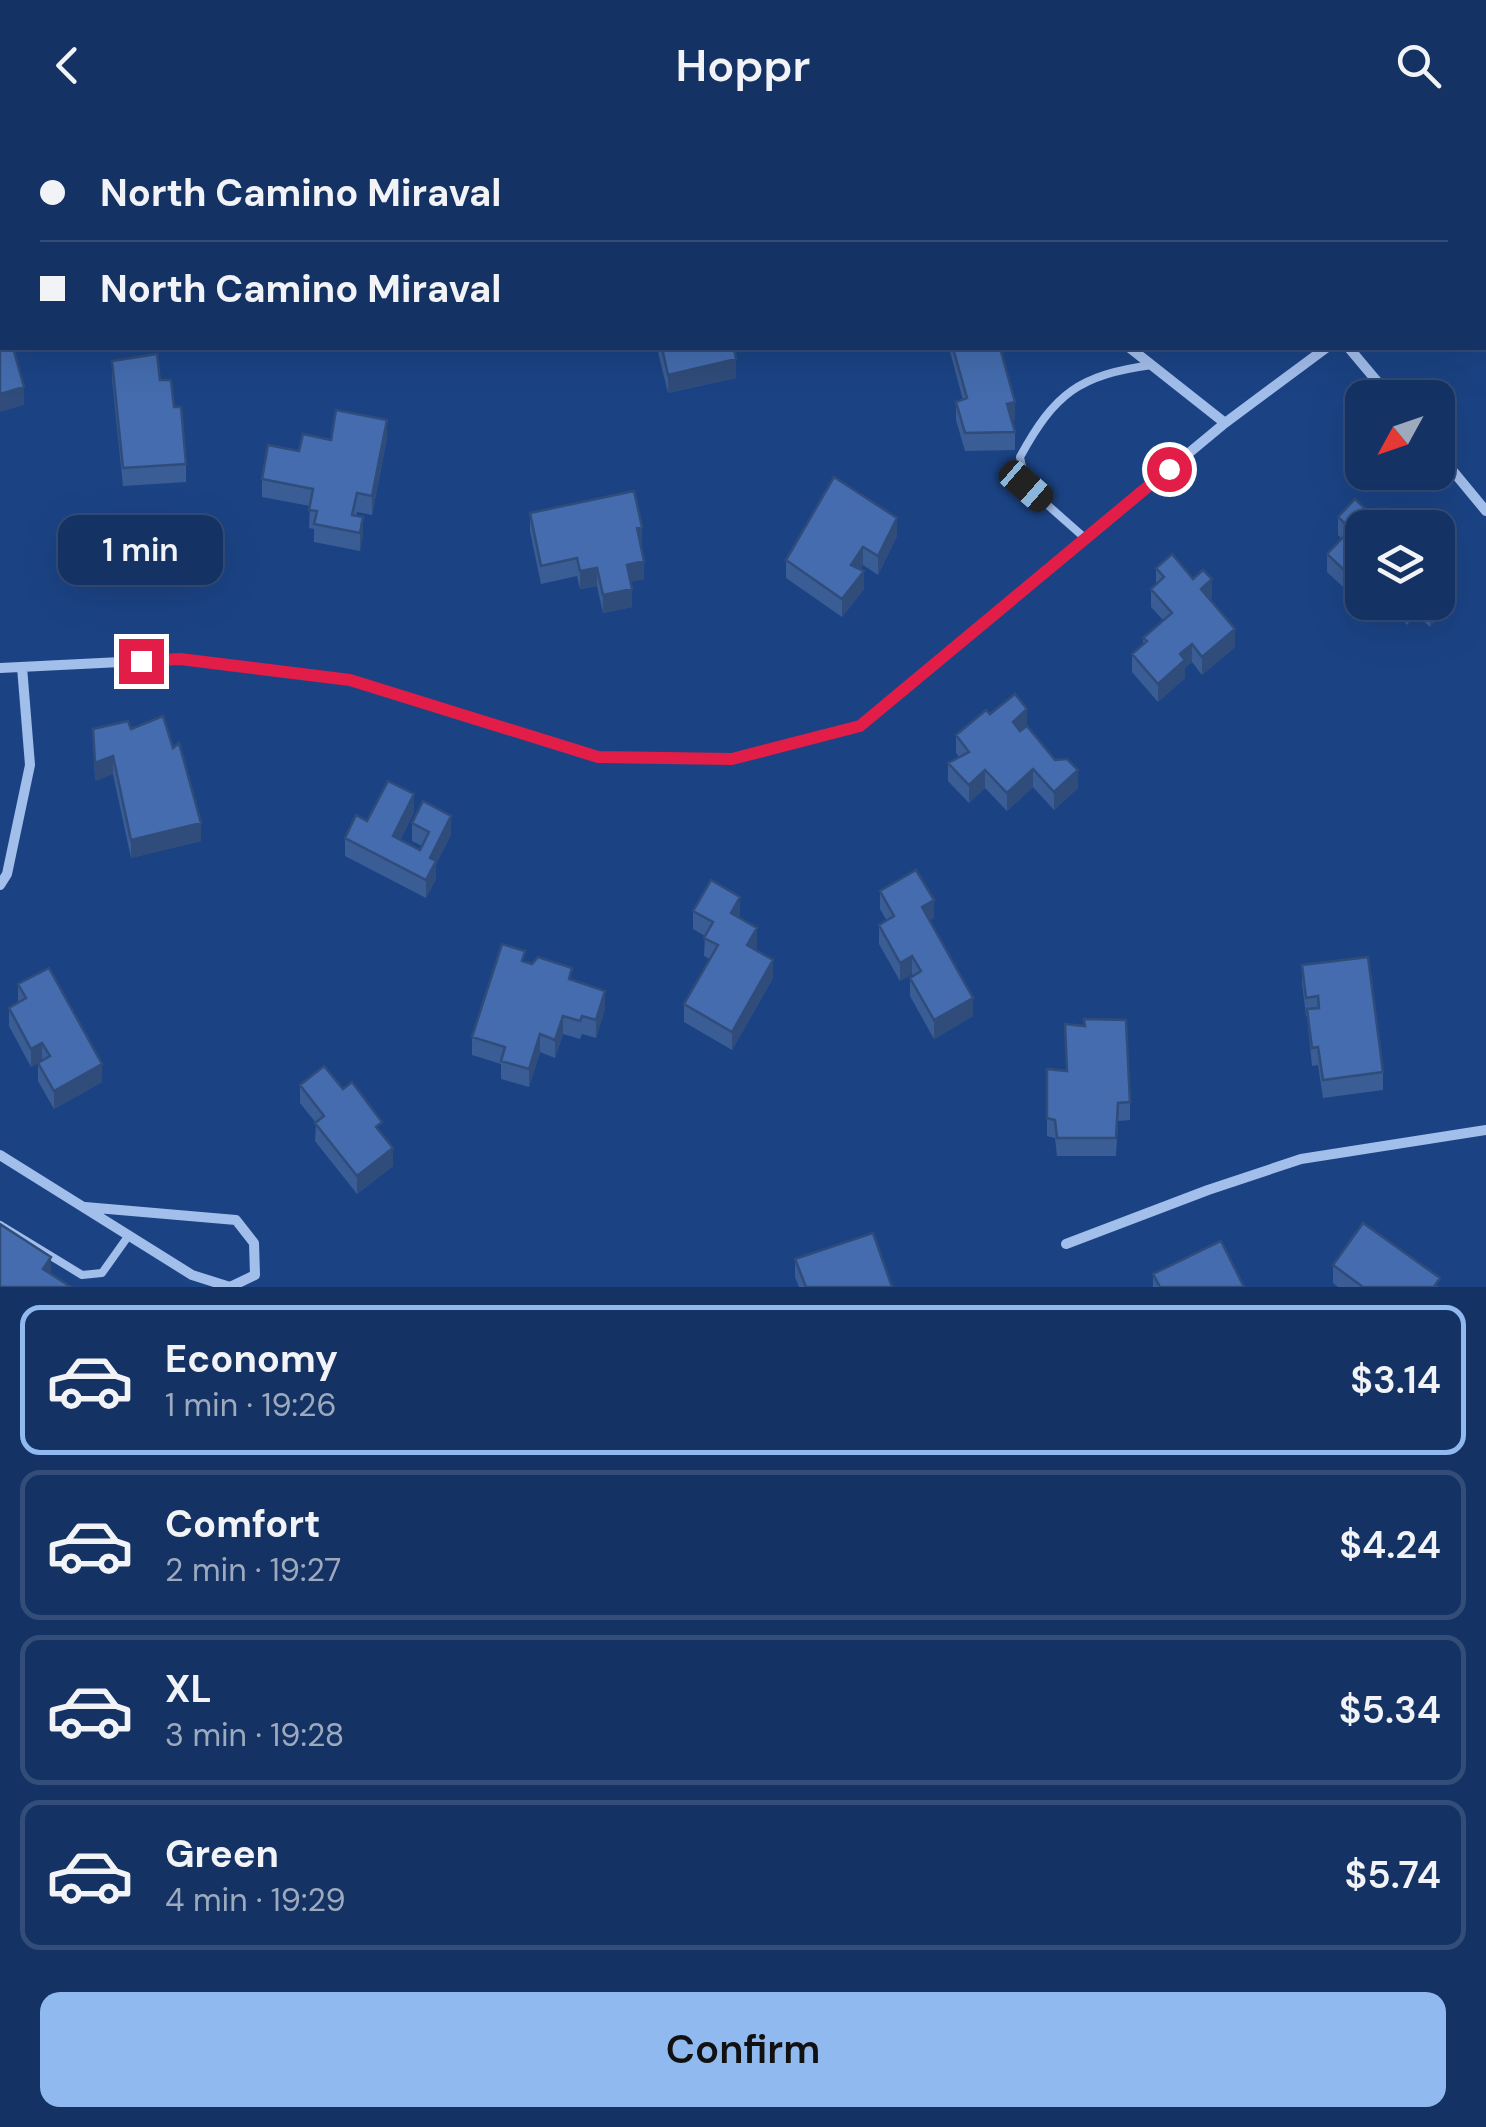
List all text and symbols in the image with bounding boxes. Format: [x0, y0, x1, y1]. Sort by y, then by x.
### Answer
text: Hoppr [676, 36, 810, 95]
icon: back [40, 38, 95, 93]
icon: search [1391, 38, 1446, 93]
text: North Camino Miraval [100, 168, 501, 218]
text: North Camino Miraval [100, 264, 501, 314]
north arrow [1345, 380, 1455, 490]
map controls [1345, 380, 1455, 620]
route start [1147, 447, 1192, 492]
car [994, 455, 1058, 517]
button: layers [1345, 510, 1455, 620]
callout: 1 min [58, 516, 224, 586]
text: 1 min [102, 529, 179, 571]
route end [119, 639, 164, 684]
text: Economy [165, 1334, 338, 1384]
icon: car [45, 1335, 135, 1425]
text: $3.14 [1350, 1355, 1441, 1405]
text: 1 min · 19:26 [165, 1384, 337, 1426]
text: Comfort [165, 1499, 321, 1549]
icon: car [45, 1500, 135, 1590]
text: $4.24 [1339, 1520, 1441, 1570]
text: 2 min · 19:27 [165, 1549, 341, 1591]
text: XL [165, 1664, 212, 1714]
icon: car [45, 1665, 135, 1755]
text: $5.34 [1339, 1685, 1441, 1735]
text: 3 min · 19:28 [165, 1714, 344, 1756]
text: Green [165, 1829, 279, 1879]
icon: car [45, 1830, 135, 1920]
text: $5.74 [1344, 1850, 1441, 1900]
text: 4 min · 19:29 [165, 1879, 346, 1921]
button: Confirm [40, 1992, 1446, 2107]

